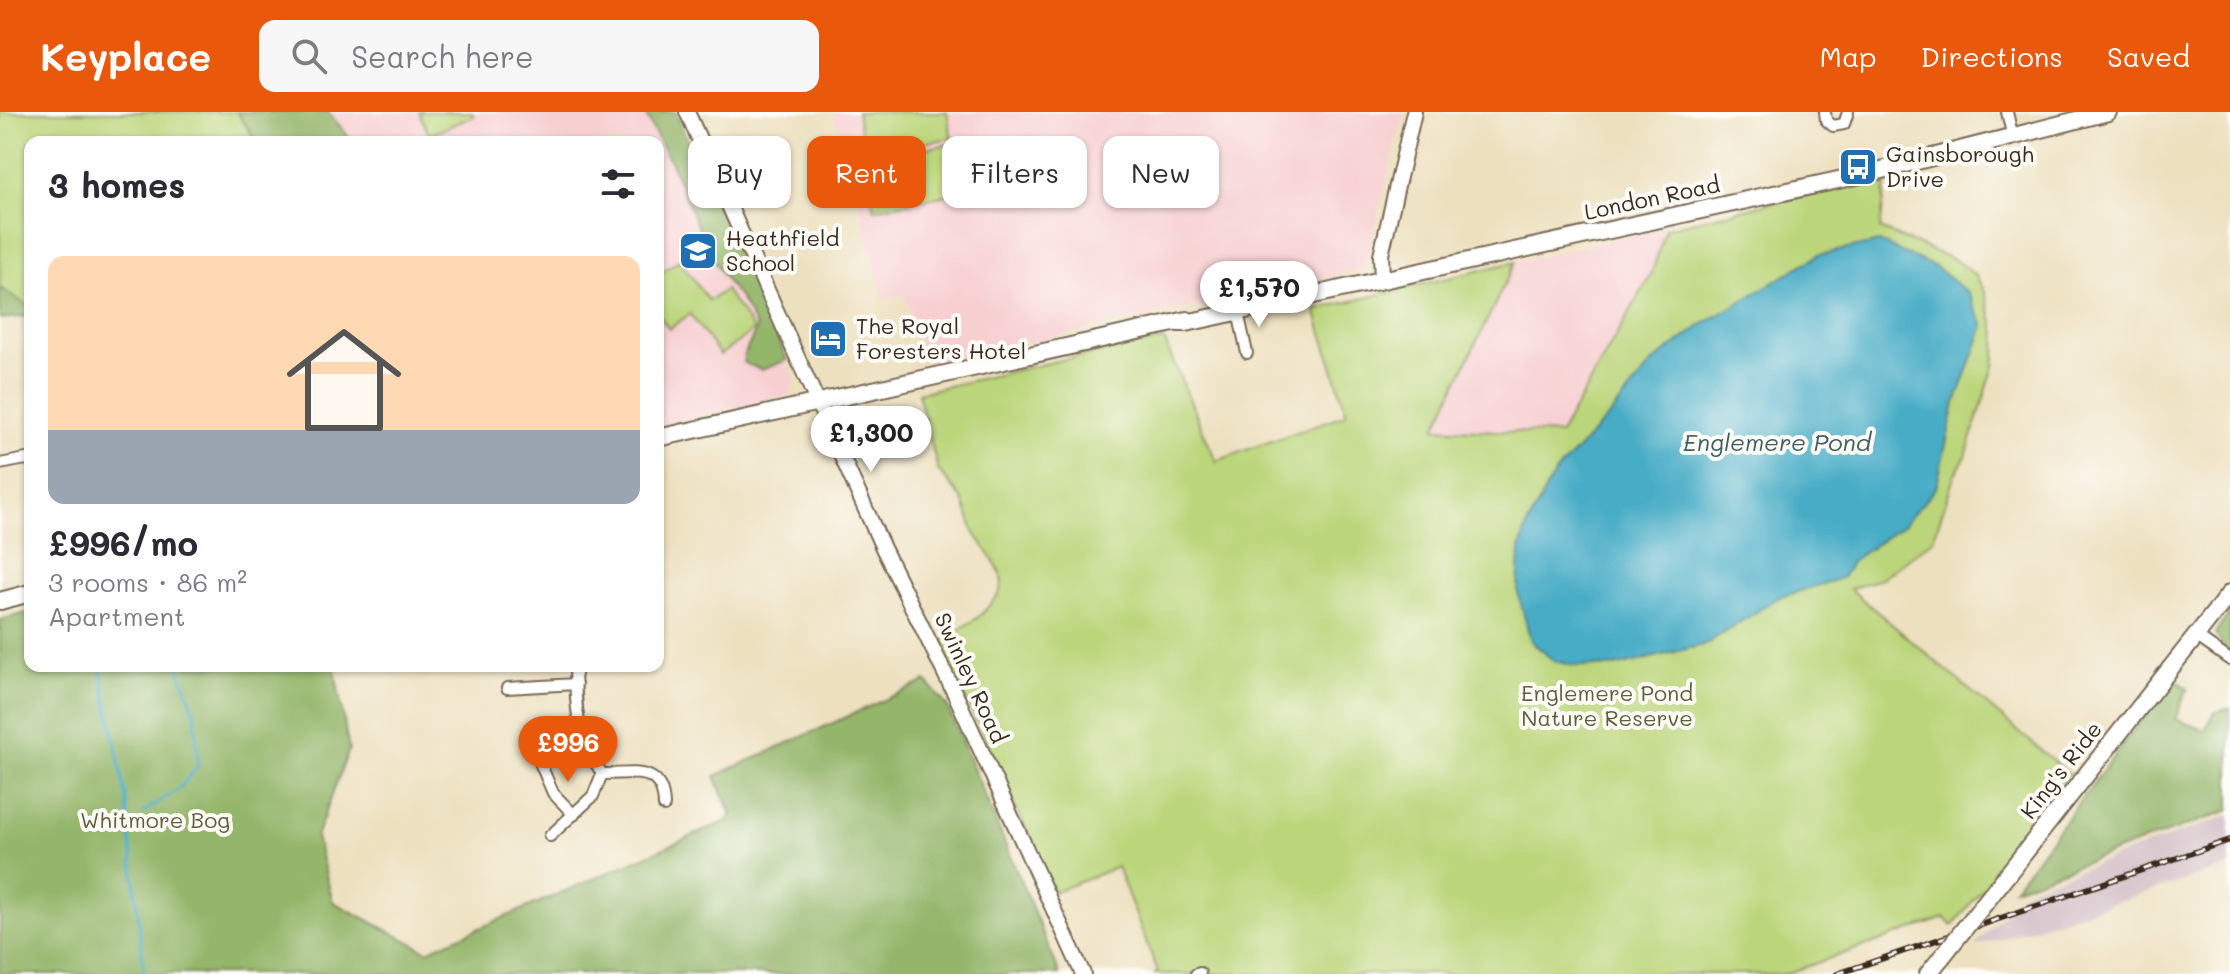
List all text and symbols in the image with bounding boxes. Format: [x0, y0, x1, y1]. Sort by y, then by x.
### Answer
search box [259, 20, 819, 92]
text: Keyplace [40, 31, 211, 81]
icon: search [287, 34, 331, 78]
text: Search here [351, 36, 534, 76]
text: Map [1820, 38, 1877, 74]
text: Directions [1921, 38, 2063, 74]
text: Saved [2107, 38, 2190, 74]
chip: Buy [688, 136, 791, 208]
chip: Rent [807, 136, 926, 208]
chip: Filters [942, 136, 1087, 208]
chip: New [1103, 136, 1219, 208]
place label: Gainsborough Drive [1886, 139, 2034, 193]
bus stop icon: Gainsborough Drive [1837, 146, 1879, 188]
text: 3 homes [48, 162, 185, 207]
icon: filters [596, 162, 640, 206]
street label: London Road [1581, 169, 1722, 226]
place label: Heathfield School [726, 223, 840, 277]
school or university icon: Heathfield School [677, 230, 719, 272]
pin: £1,570 [1194, 261, 1324, 329]
text: £1,570 [1218, 270, 1300, 304]
icon: home [272, 308, 416, 452]
place label: The Royal Foresters Hotel [856, 311, 1026, 365]
hotel icon: The Royal Foresters Hotel [807, 318, 849, 360]
pin: £1,300 [806, 406, 936, 474]
text: £1,300 [829, 415, 913, 449]
water label: Englemere Pond [1683, 426, 1873, 457]
text: £996/mo [48, 520, 198, 565]
text: 3 rooms · 86 m² [48, 565, 247, 599]
text: Apartment [48, 599, 185, 633]
street label: Swinley Road [929, 608, 1014, 748]
park label: Englemere Pond Nature Reserve [1521, 678, 1693, 732]
street label: King's Ride [2013, 715, 2108, 824]
pin: £996 [521, 716, 615, 784]
text: £996 [536, 725, 600, 759]
park label: Whitmore Bog [80, 805, 230, 834]

